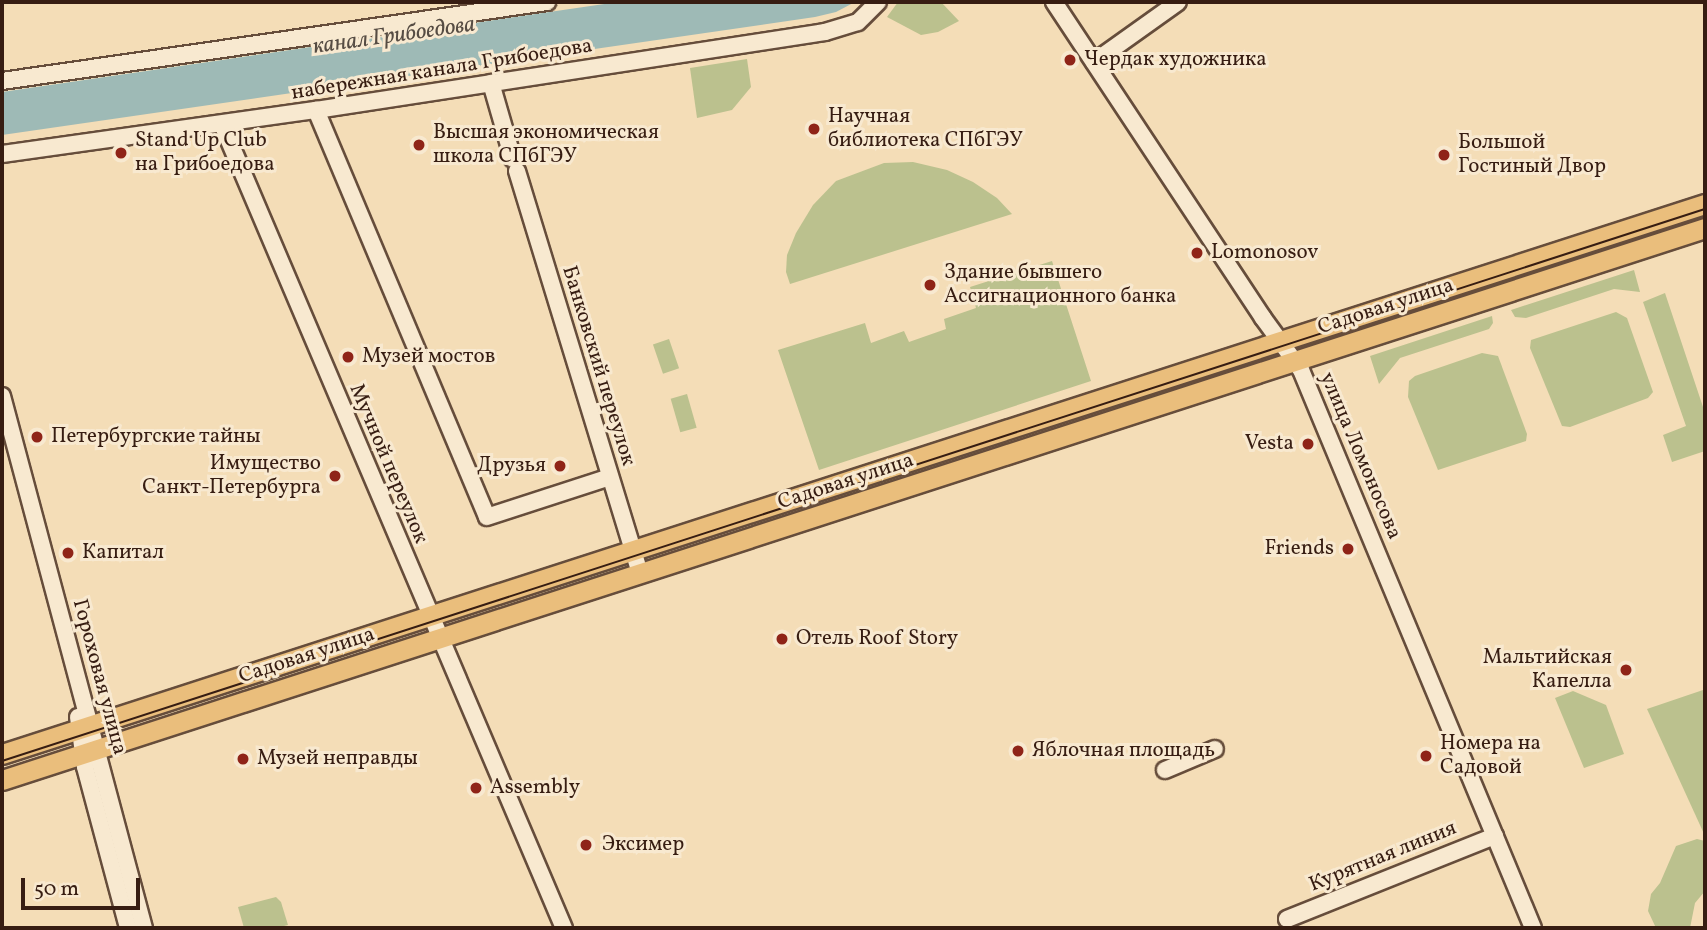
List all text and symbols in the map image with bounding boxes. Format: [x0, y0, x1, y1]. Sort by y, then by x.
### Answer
water label: канал Грибоедова [311, 11, 477, 61]
street label: набережная канала Грибоедова [290, 34, 594, 106]
place label: Чердак художника [1084, 47, 1267, 73]
marker: Чердак художника [1062, 52, 1078, 68]
place label: Научная библиотека СПбГЭУ [828, 104, 1023, 154]
place label: Высшая экономическая школа СПбГЭУ [433, 120, 659, 170]
marker: Научная библиотека СПбГЭУ [806, 121, 822, 137]
place label: Stand Up Club на Грибоедова [135, 128, 275, 178]
place label: Большой Гостиный Двор [1458, 130, 1606, 180]
marker: Высшая экономическая школа СПбГЭУ [411, 137, 427, 153]
marker: Stand Up Club на Грибоедова [113, 145, 129, 161]
marker: Большой Гостиный Двор [1436, 147, 1452, 163]
place label: Lomonosov [1211, 240, 1318, 266]
marker: Lomonosov [1189, 245, 1205, 261]
place label: Здание бывшего Ассигнационного банка [944, 260, 1176, 310]
street label: Банковский переулок [556, 263, 640, 469]
street label: Садовая улица [1315, 273, 1457, 341]
marker: Здание бывшего Ассигнационного банка [922, 277, 938, 293]
place label: Музей мостов [362, 344, 495, 370]
marker: Музей мостов [340, 349, 356, 365]
street label: улица Ломоносова [1313, 369, 1407, 543]
street label: Мучной переулок [343, 380, 433, 548]
place label: Петербургские тайны [51, 424, 261, 450]
marker: Петербургские тайны [29, 429, 45, 445]
place label: Vesta [1245, 431, 1294, 457]
marker: Vesta [1300, 436, 1316, 452]
street label: Садовая улица [775, 448, 917, 516]
place label: Имущество Санкт-Петербурга [142, 451, 321, 501]
place label: Друзья [477, 453, 546, 479]
marker: Друзья [552, 458, 568, 474]
marker: Имущество Санкт-Петербурга [327, 468, 343, 484]
place label: Friends [1264, 536, 1334, 562]
place label: Капитал [82, 540, 164, 566]
marker: Friends [1340, 541, 1356, 557]
marker: Капитал [60, 545, 76, 561]
street label: Гороховая улица [66, 596, 132, 758]
street label: Садовая улица [236, 622, 378, 690]
place label: Отель Roof Story [796, 626, 956, 652]
marker: Отель Roof Story [774, 631, 790, 647]
place label: Мальтийская Капелла [1483, 645, 1612, 695]
marker: Мальтийская Капелла [1618, 662, 1634, 678]
place label: Номера на Садовой [1440, 731, 1541, 781]
place label: Яблочная площадь [1032, 738, 1215, 764]
marker: Яблочная площадь [1010, 743, 1026, 759]
place label: Музей неправды [257, 746, 418, 772]
marker: Номера на Садовой [1418, 748, 1434, 764]
marker: Музей неправды [235, 751, 251, 767]
place label: Assembly [490, 775, 580, 801]
marker: Assembly [468, 780, 484, 796]
street label: Курятная линия [1306, 816, 1460, 898]
place label: Эксимер [602, 832, 684, 858]
marker: Эксимер [576, 835, 596, 855]
scale bar [24, 864, 144, 908]
text: 50 m [34, 875, 79, 904]

